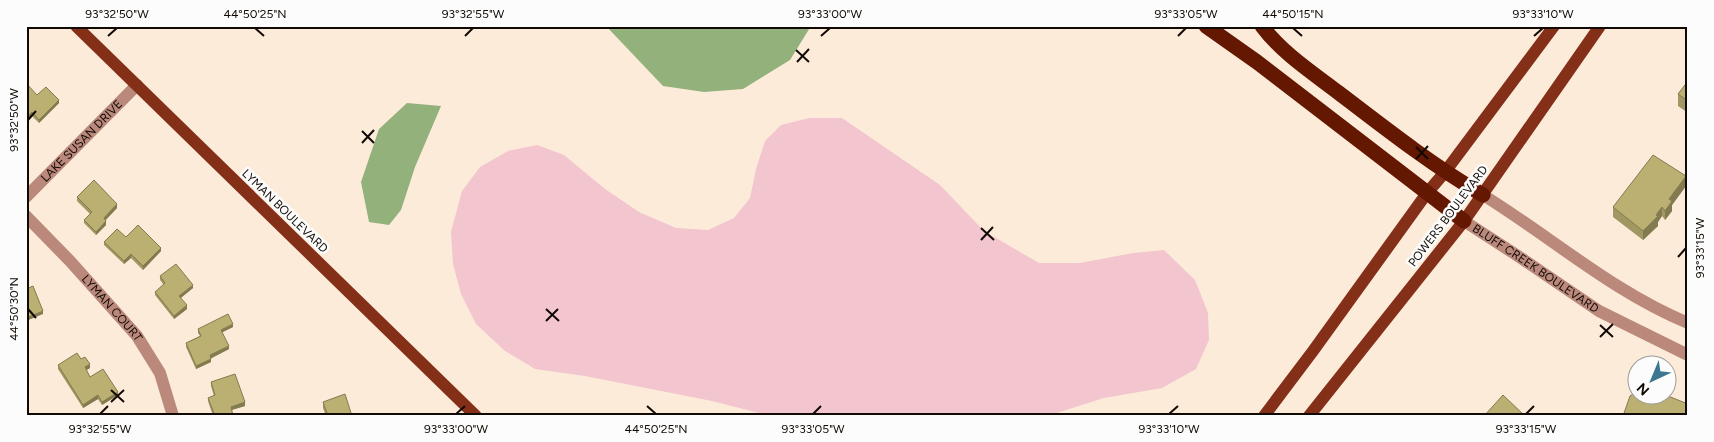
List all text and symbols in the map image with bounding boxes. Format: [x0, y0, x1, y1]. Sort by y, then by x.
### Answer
text: 93°32'50"W [85, 7, 149, 21]
text: 44°50'25"N [223, 7, 287, 21]
text: 93°32'55"W [442, 7, 505, 21]
text: 93°33'00"W [798, 7, 862, 21]
text: 93°33'05"W [1154, 7, 1218, 21]
text: 44°50'15"N [1262, 7, 1324, 21]
text: 93°33'10"W [1512, 7, 1574, 21]
text: 93°32'50"W [7, 88, 21, 152]
street label: LAKE SUSAN DRIVE [38, 97, 125, 185]
street label: POWERS BOULEVARD [1405, 163, 1491, 269]
street label: LYMAN BOULEVARD [239, 166, 331, 256]
text: 93°33'15"W [1693, 217, 1707, 278]
street label: BLUFF CREEK BOULEVARD [1470, 221, 1601, 316]
street label: LYMAN COURT [79, 272, 146, 344]
text: 44°50'30"N [7, 277, 21, 341]
north arrow [1626, 354, 1676, 404]
text: N [1634, 379, 1653, 399]
text: 93°32'55"W [69, 422, 132, 436]
text: 93°33'00"W [424, 422, 488, 436]
text: 44°50'25"N [624, 422, 688, 436]
text: 93°33'05"W [781, 422, 845, 436]
text: 93°33'10"W [1138, 422, 1200, 436]
text: 93°33'15"W [1496, 422, 1557, 436]

